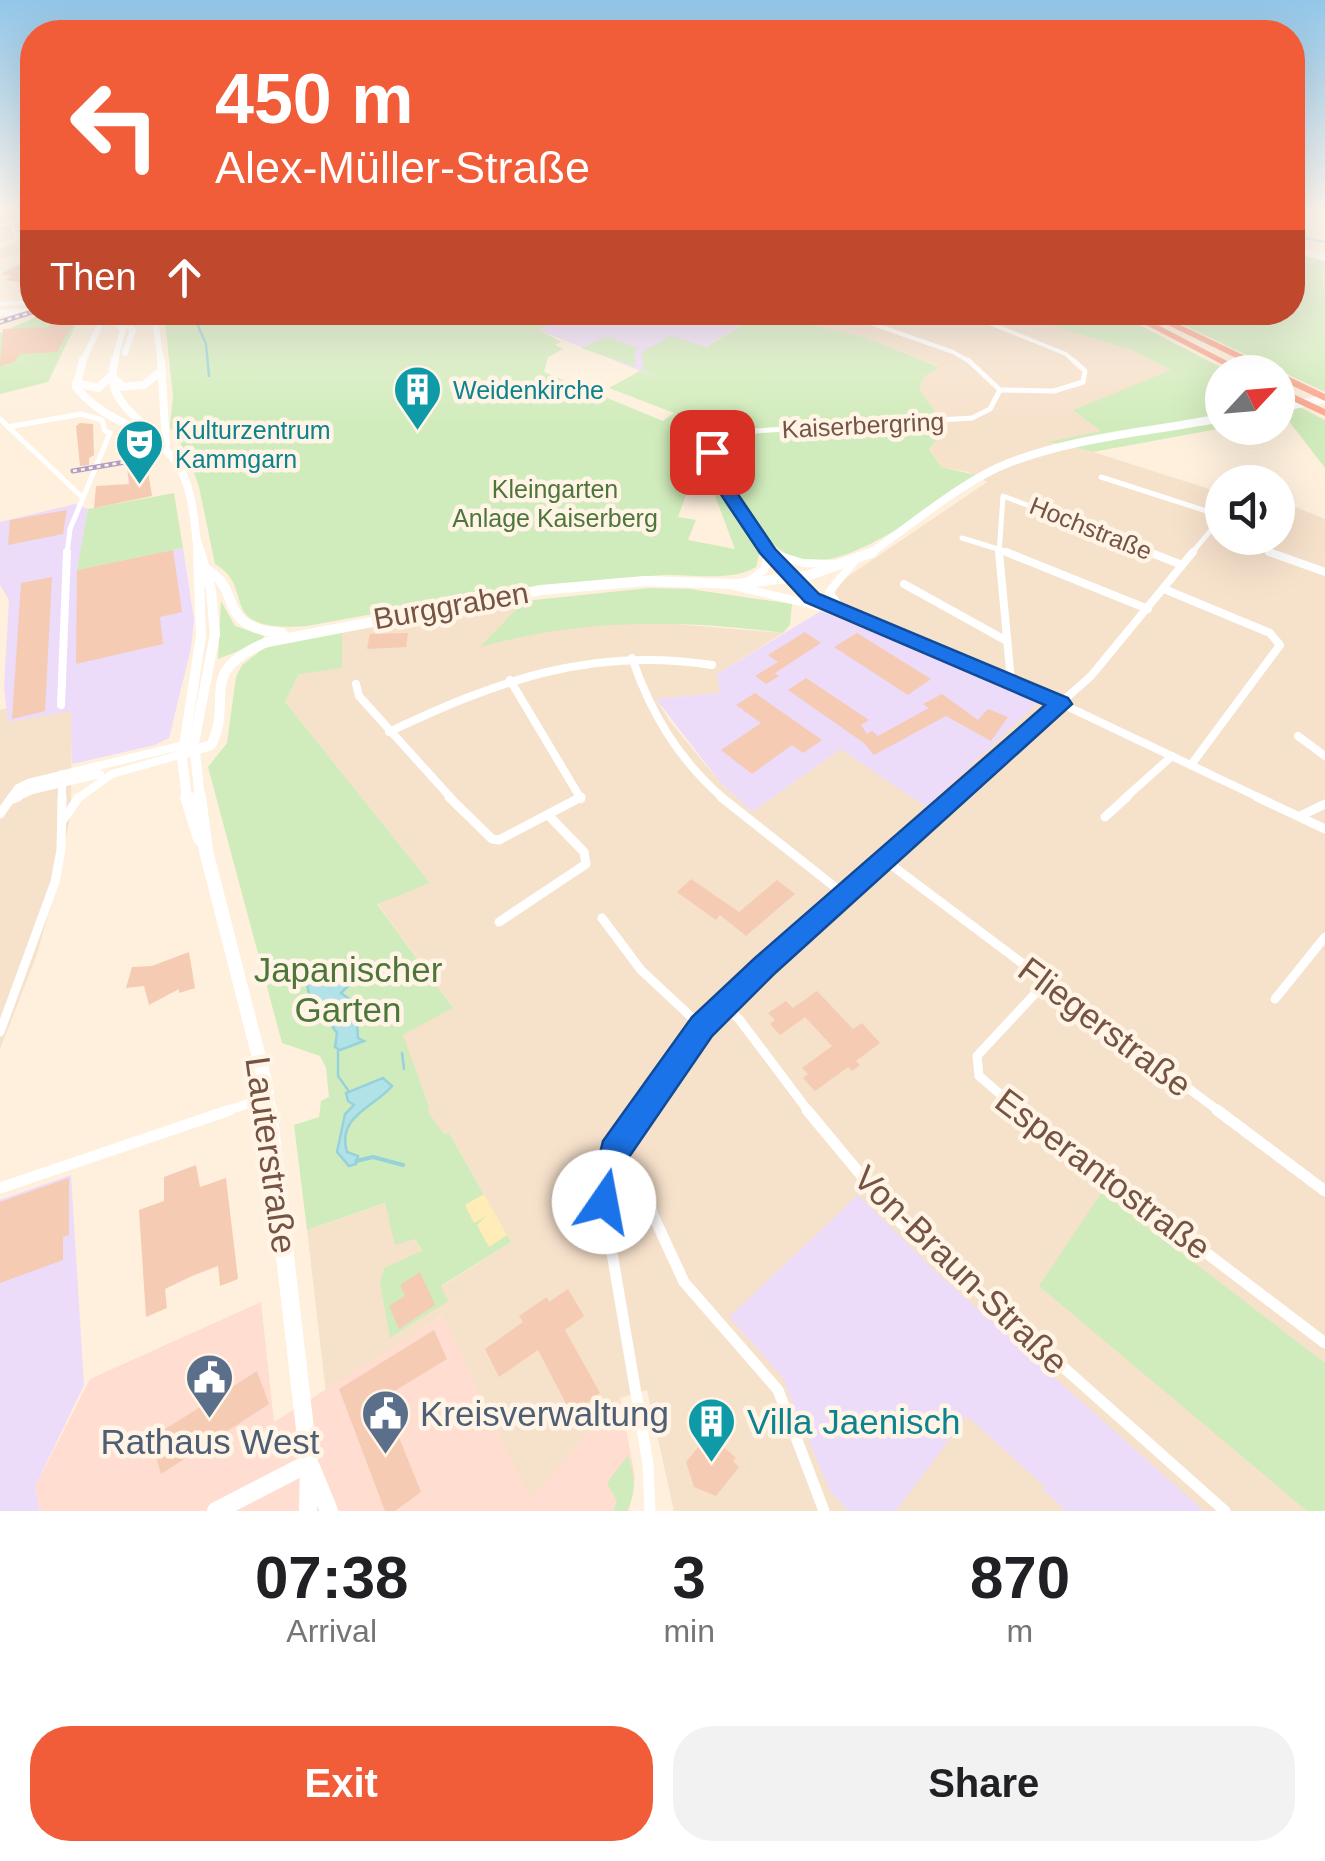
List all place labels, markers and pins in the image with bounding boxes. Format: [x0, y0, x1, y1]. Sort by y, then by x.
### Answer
building icon: Weidenkirche [392, 364, 444, 432]
place label: Weidenkirche [453, 376, 604, 404]
pin [670, 410, 755, 495]
place label: Kulturzentrum Kammgarn [175, 416, 331, 473]
theatre icon: Kulturzentrum Kammgarn [114, 418, 166, 486]
public building icon: Rathaus West [184, 1352, 236, 1420]
public building icon: Kreisverwaltung [359, 1388, 411, 1456]
place label: Kreisverwaltung [420, 1394, 669, 1433]
building icon: Villa Jaenisch [686, 1396, 738, 1464]
place label: Villa Jaenisch [747, 1402, 960, 1441]
place label: Rathaus West [100, 1422, 320, 1461]

